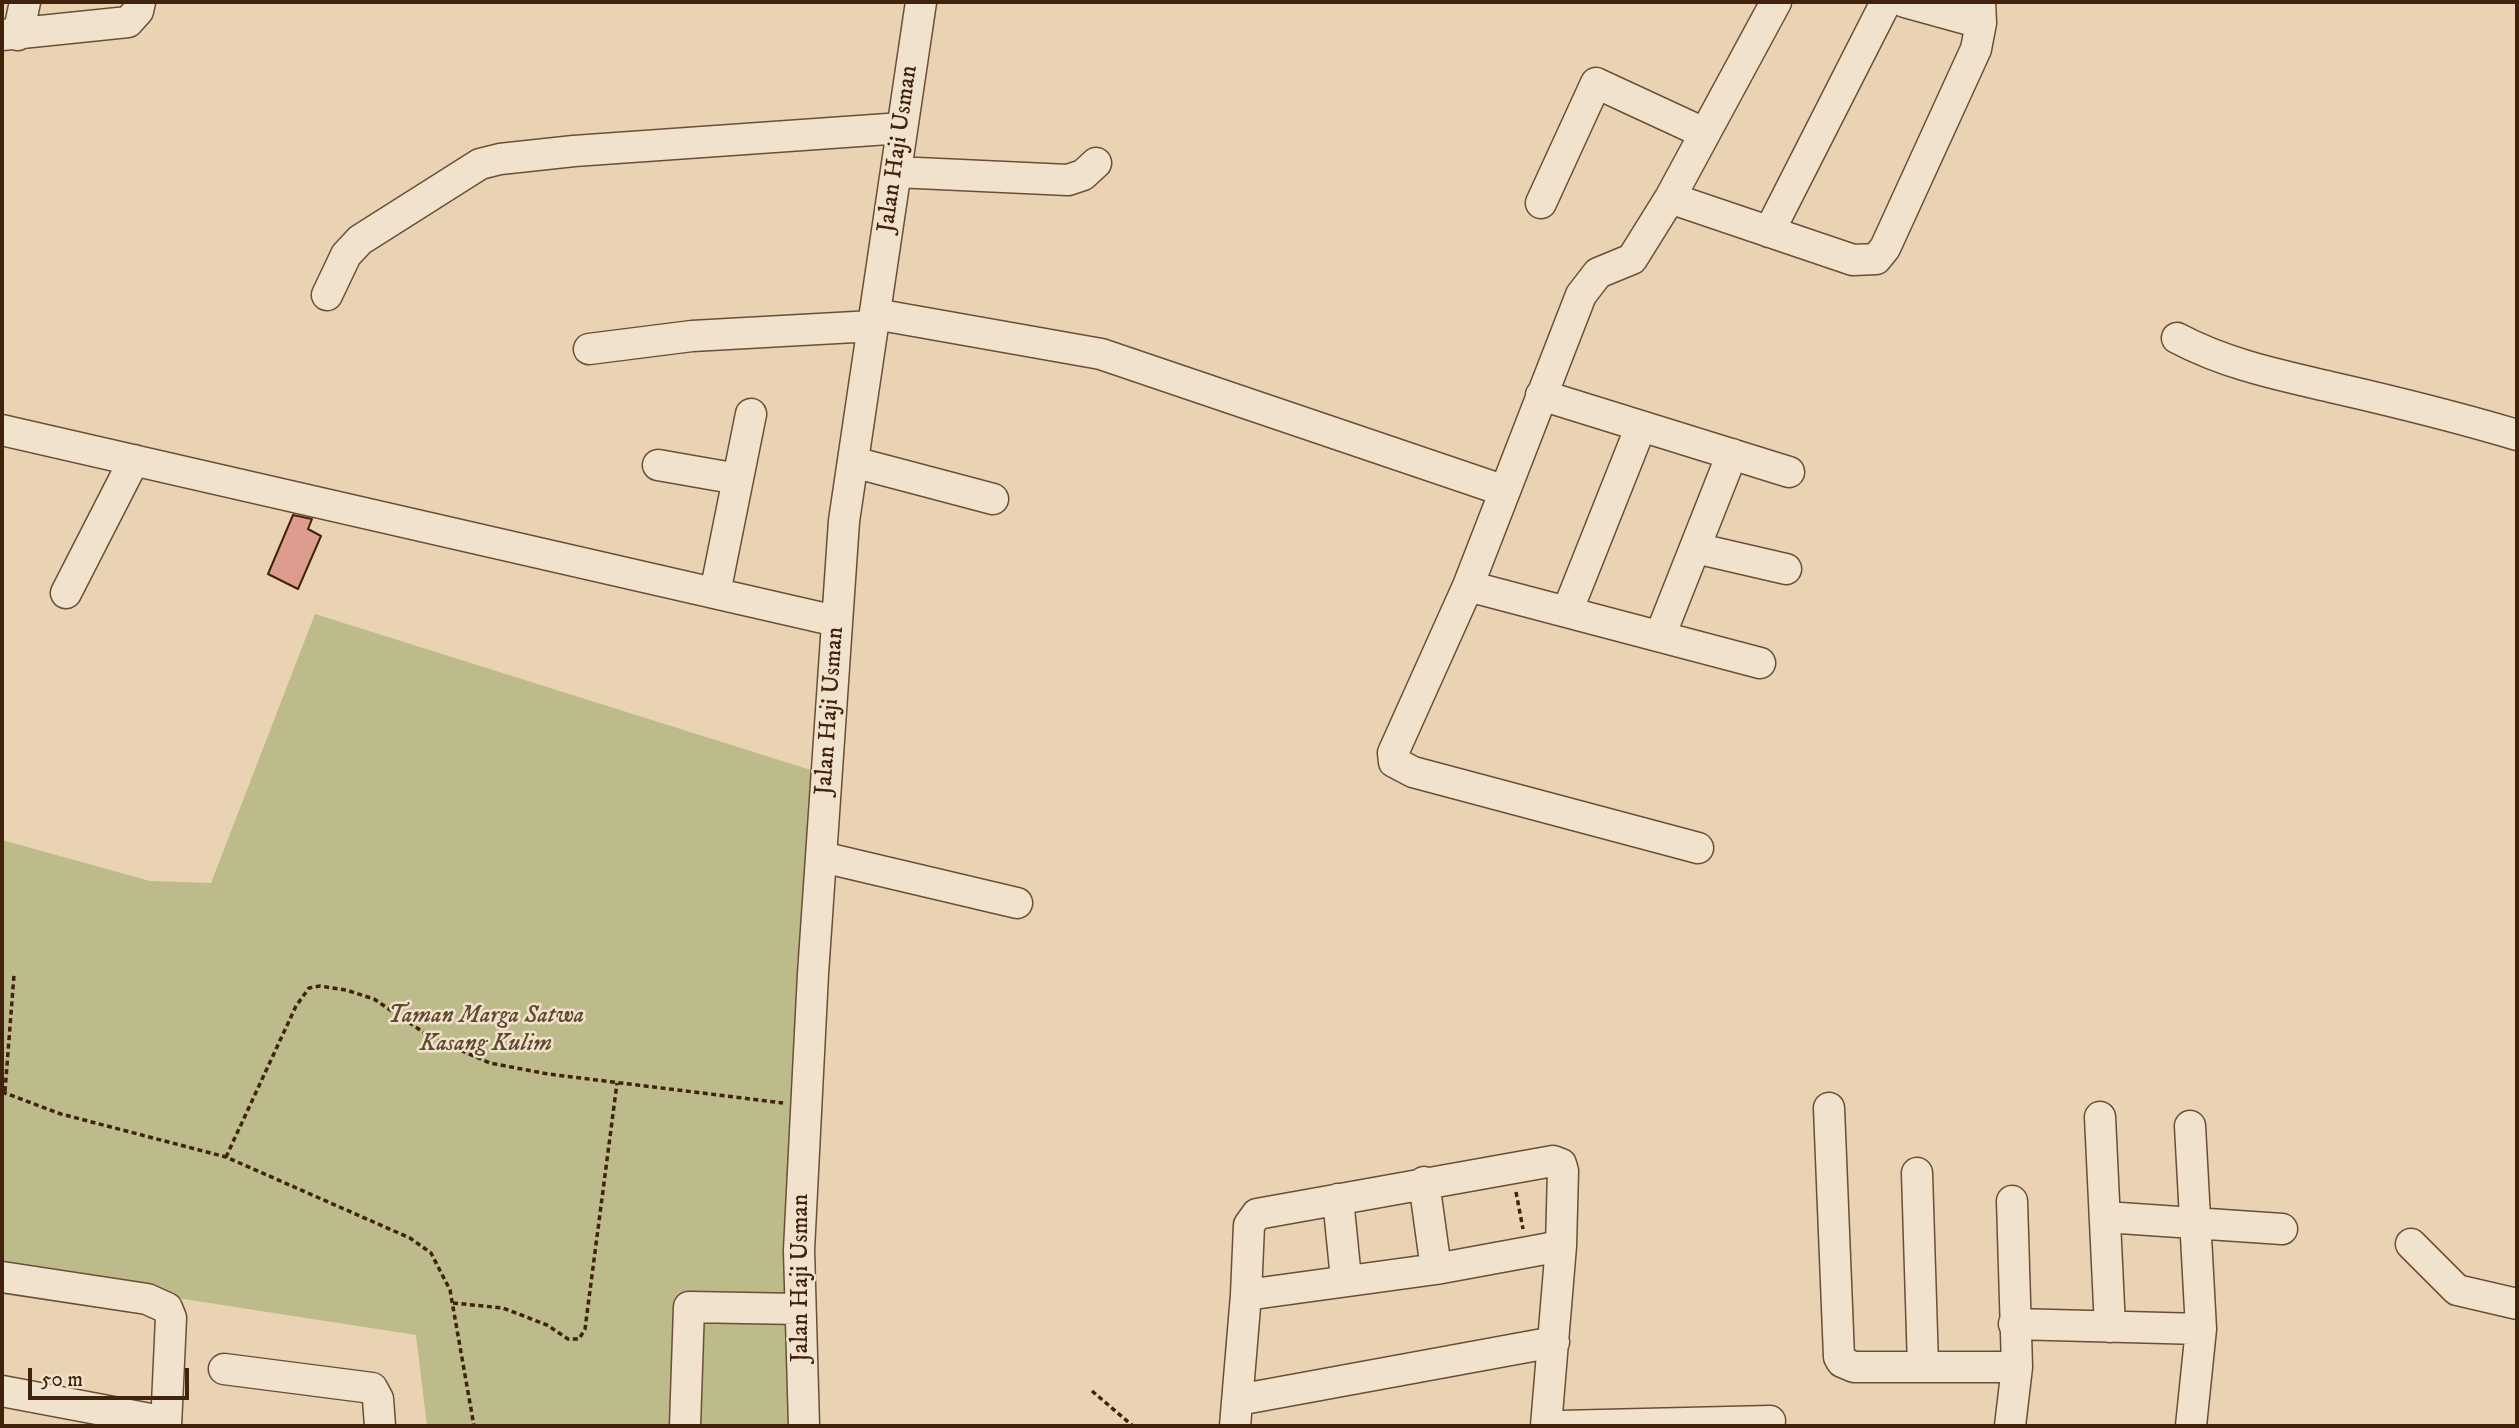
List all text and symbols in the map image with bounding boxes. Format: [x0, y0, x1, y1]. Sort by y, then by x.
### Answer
street label: Jalan Haji Usman [873, 64, 925, 234]
street label: Jalan Haji Usman [811, 626, 851, 796]
park label: Taman Marga Satwa Kasang Kulim [388, 1003, 584, 1059]
street label: Jalan Haji Usman [788, 1194, 816, 1362]
scale bar [32, 1354, 192, 1398]
text: 50 m [41, 1367, 83, 1393]

